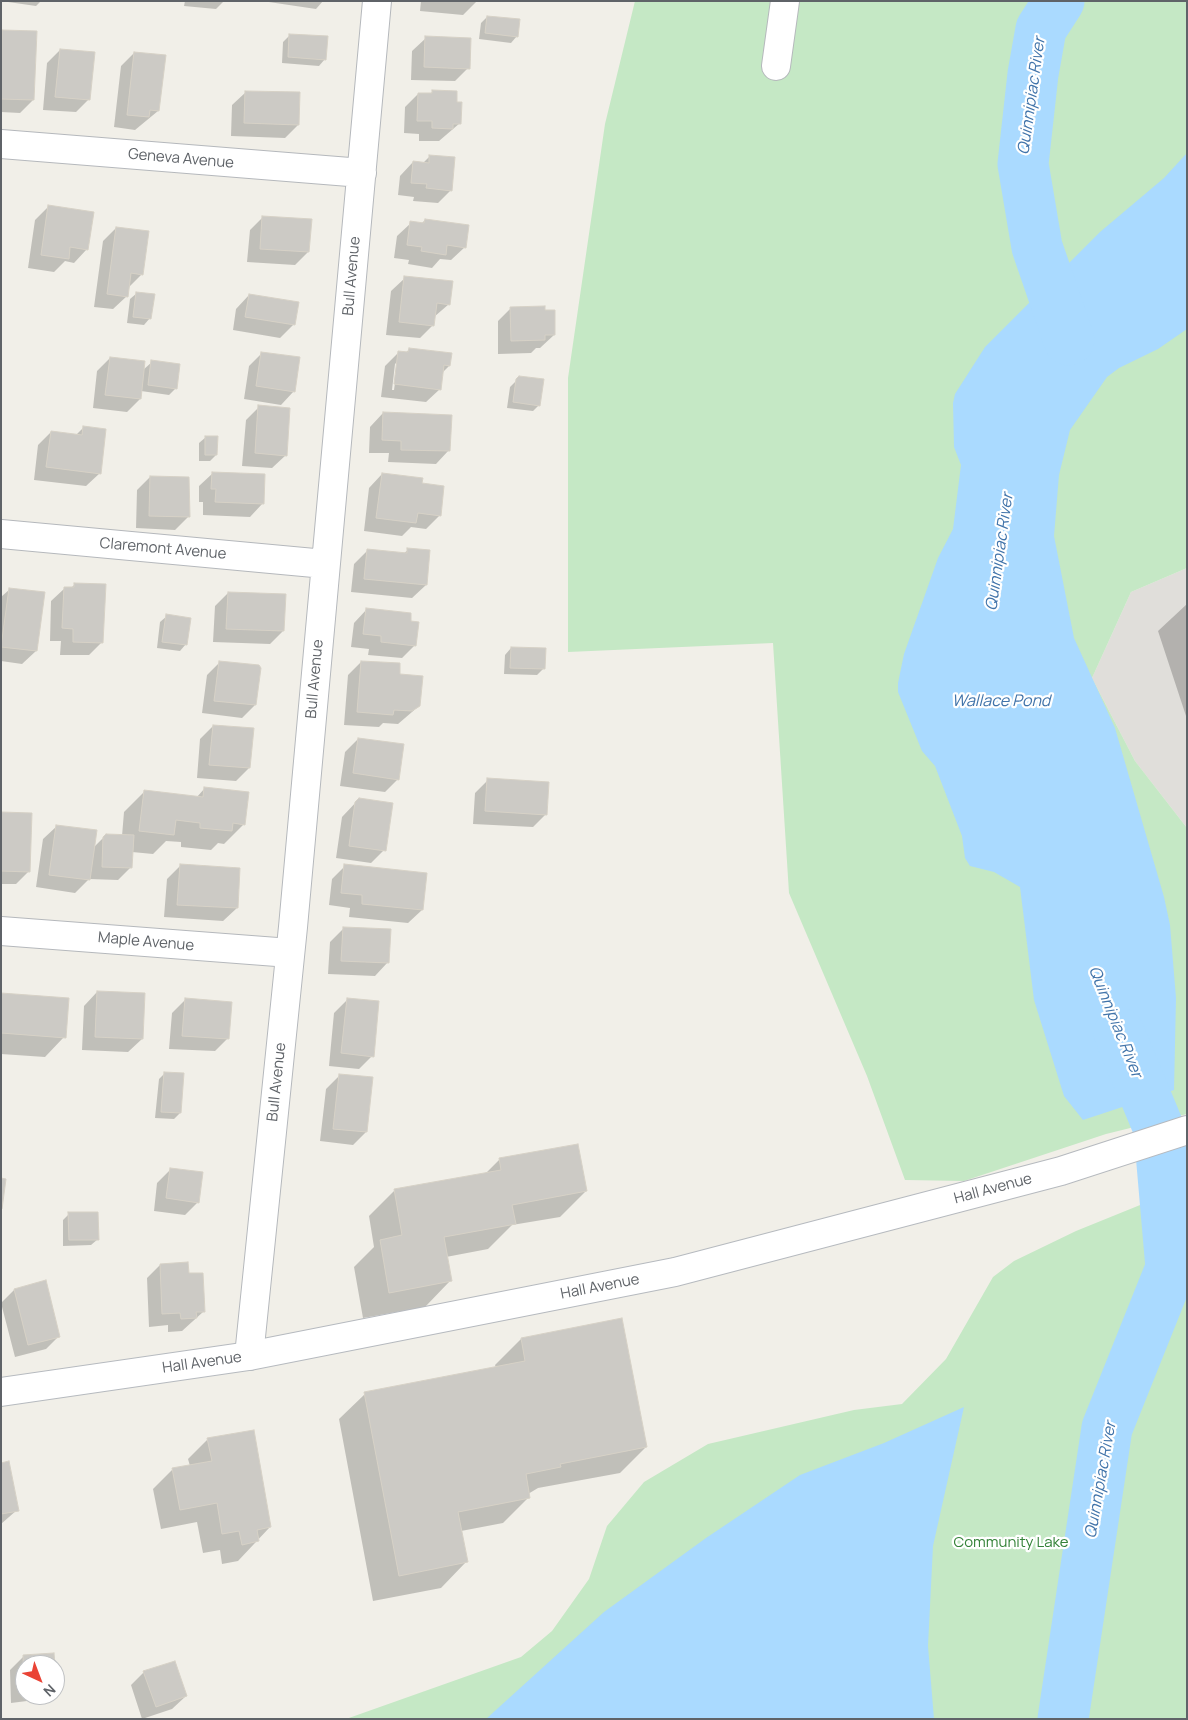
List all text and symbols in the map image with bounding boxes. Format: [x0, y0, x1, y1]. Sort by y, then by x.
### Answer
water label: Quinnipiac River [1014, 36, 1050, 156]
street label: Geneva Avenue [127, 145, 235, 173]
street label: Bull Avenue [340, 236, 364, 316]
water label: Quinnipiac River [982, 492, 1018, 612]
street label: Claremont Avenue [99, 534, 227, 564]
street label: Bull Avenue [303, 639, 327, 719]
water label: Wallace Pond [952, 692, 1050, 712]
street label: Maple Avenue [97, 929, 195, 955]
water label: Quinnipiac River [1084, 963, 1146, 1081]
street label: Bull Avenue [264, 1042, 290, 1122]
street label: Hall Avenue [952, 1170, 1034, 1208]
street label: Hall Avenue [559, 1271, 641, 1303]
street label: Hall Avenue [161, 1349, 243, 1377]
water label: Quinnipiac River [1081, 1420, 1121, 1540]
park label: Community Lake [953, 1534, 1069, 1552]
north arrow [15, 1655, 65, 1705]
text: N [40, 1680, 60, 1701]

